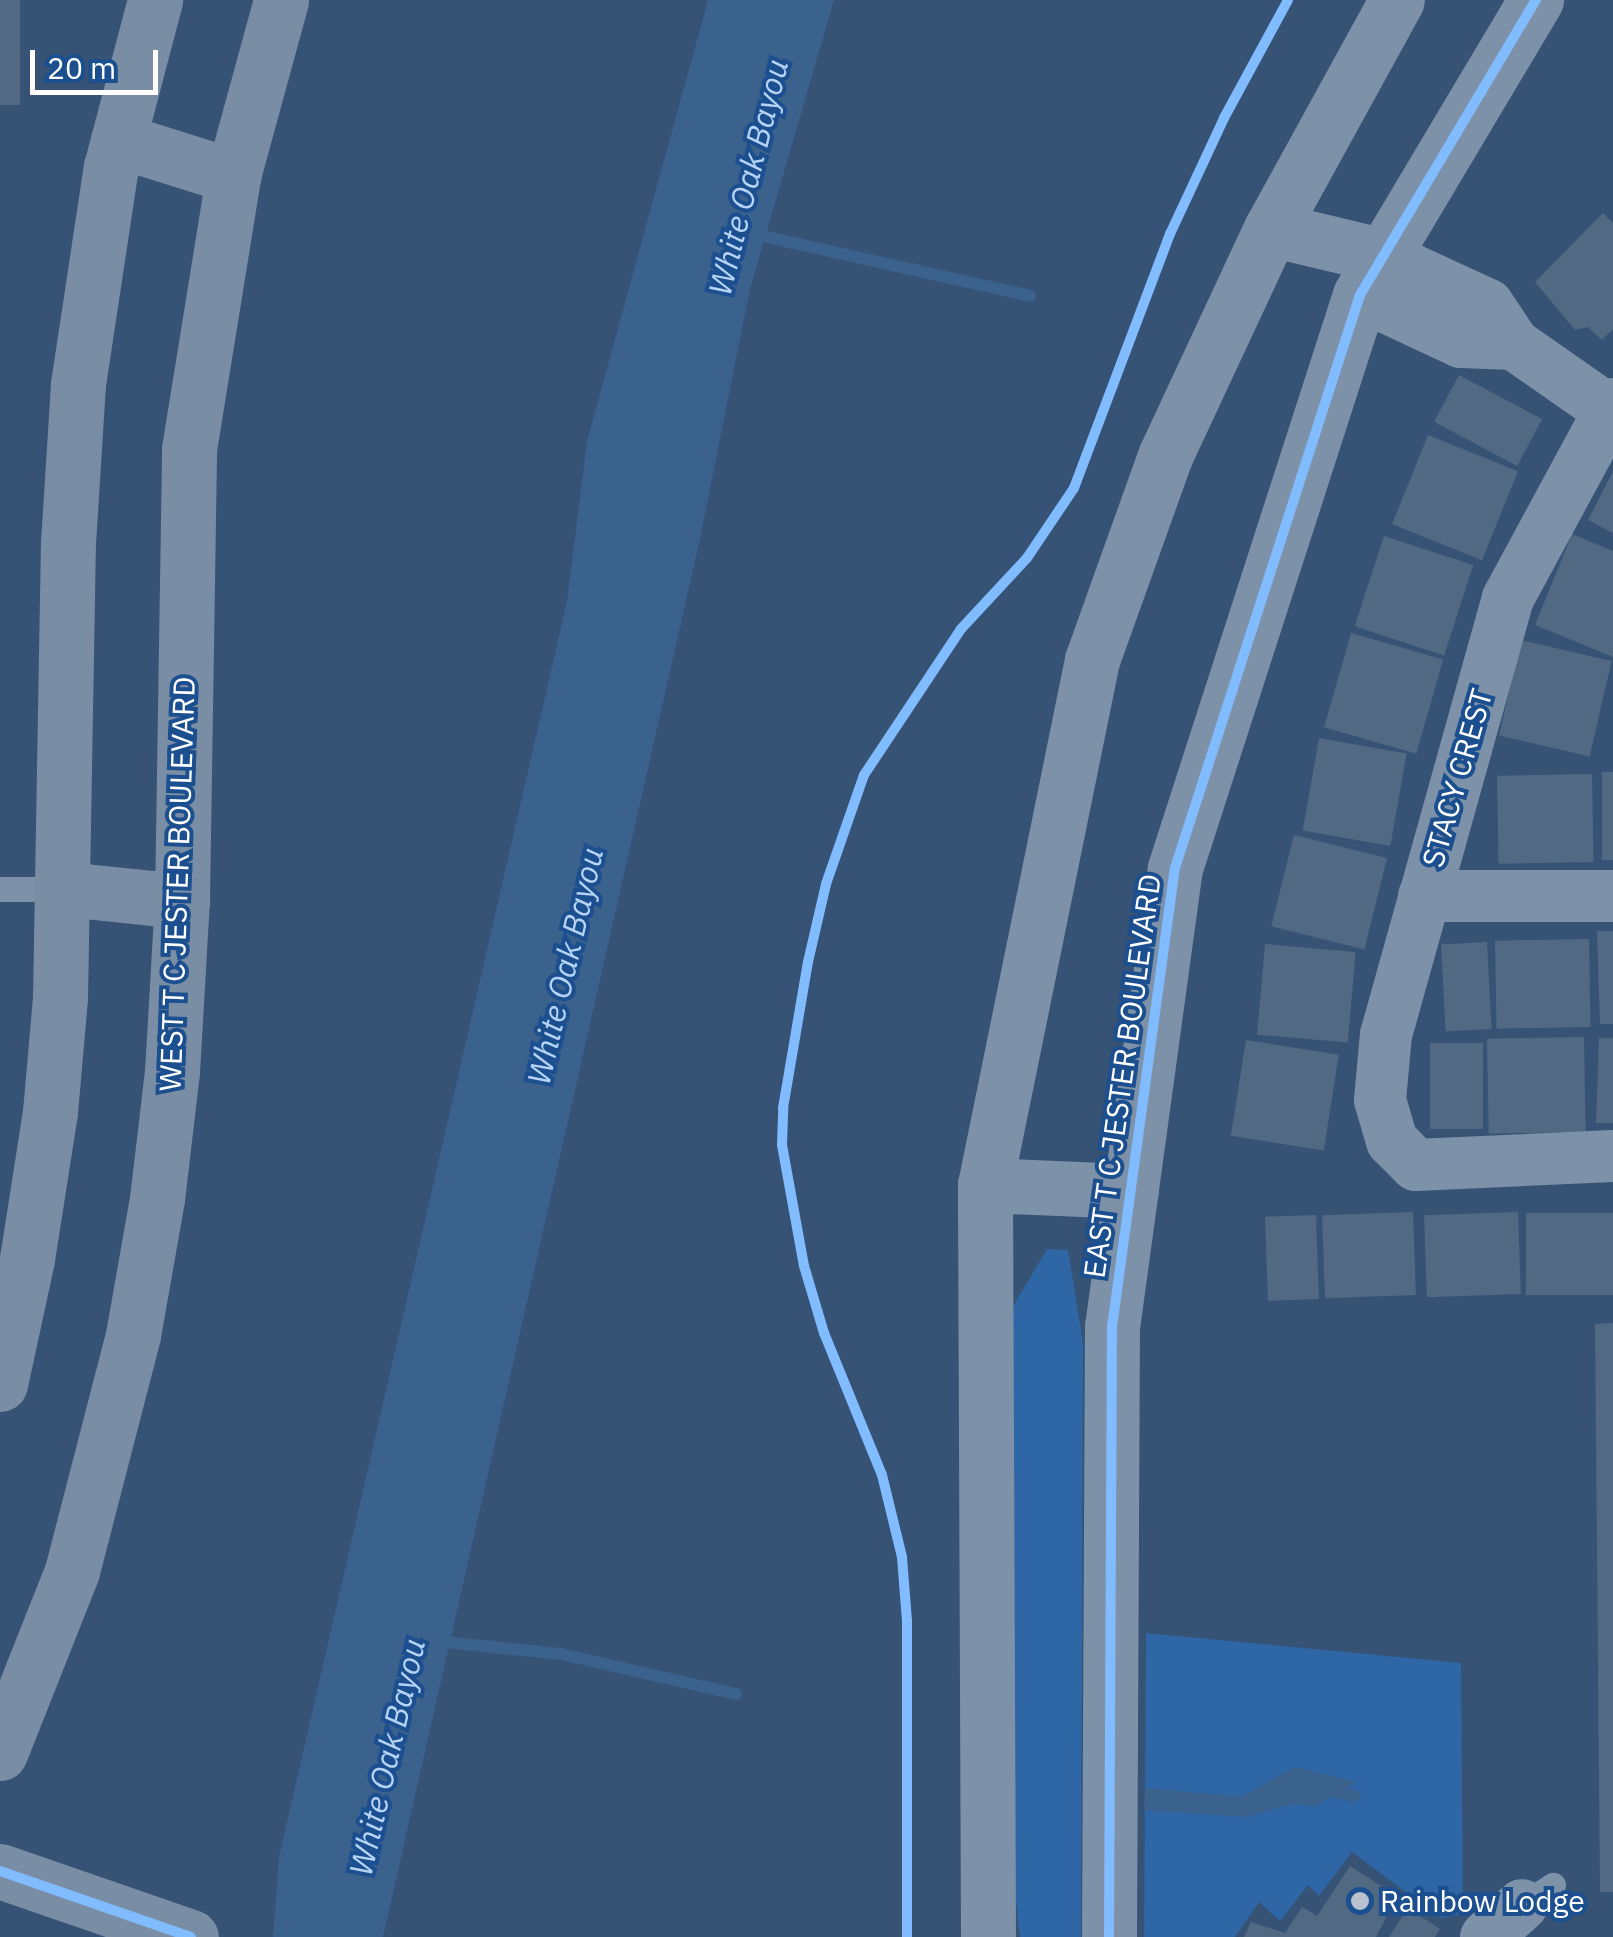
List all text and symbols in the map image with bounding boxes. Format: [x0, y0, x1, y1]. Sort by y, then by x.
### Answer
scale bar [35, 30, 162, 92]
text: 20 m [47, 48, 116, 87]
water label: White Oak Bayou [700, 55, 796, 299]
street label: WEST T C JESTER BOULEVARD [152, 676, 202, 1092]
street label: STACY CREST [1414, 685, 1500, 871]
water label: White Oak Bayou [519, 844, 611, 1088]
street label: EAST T C JESTER BOULEVARD [1076, 872, 1168, 1280]
water label: White Oak Bayou [341, 1635, 433, 1879]
place label: Rainbow Lodge [1380, 1883, 1585, 1919]
marker: Rainbow Lodge [1349, 1890, 1371, 1912]

